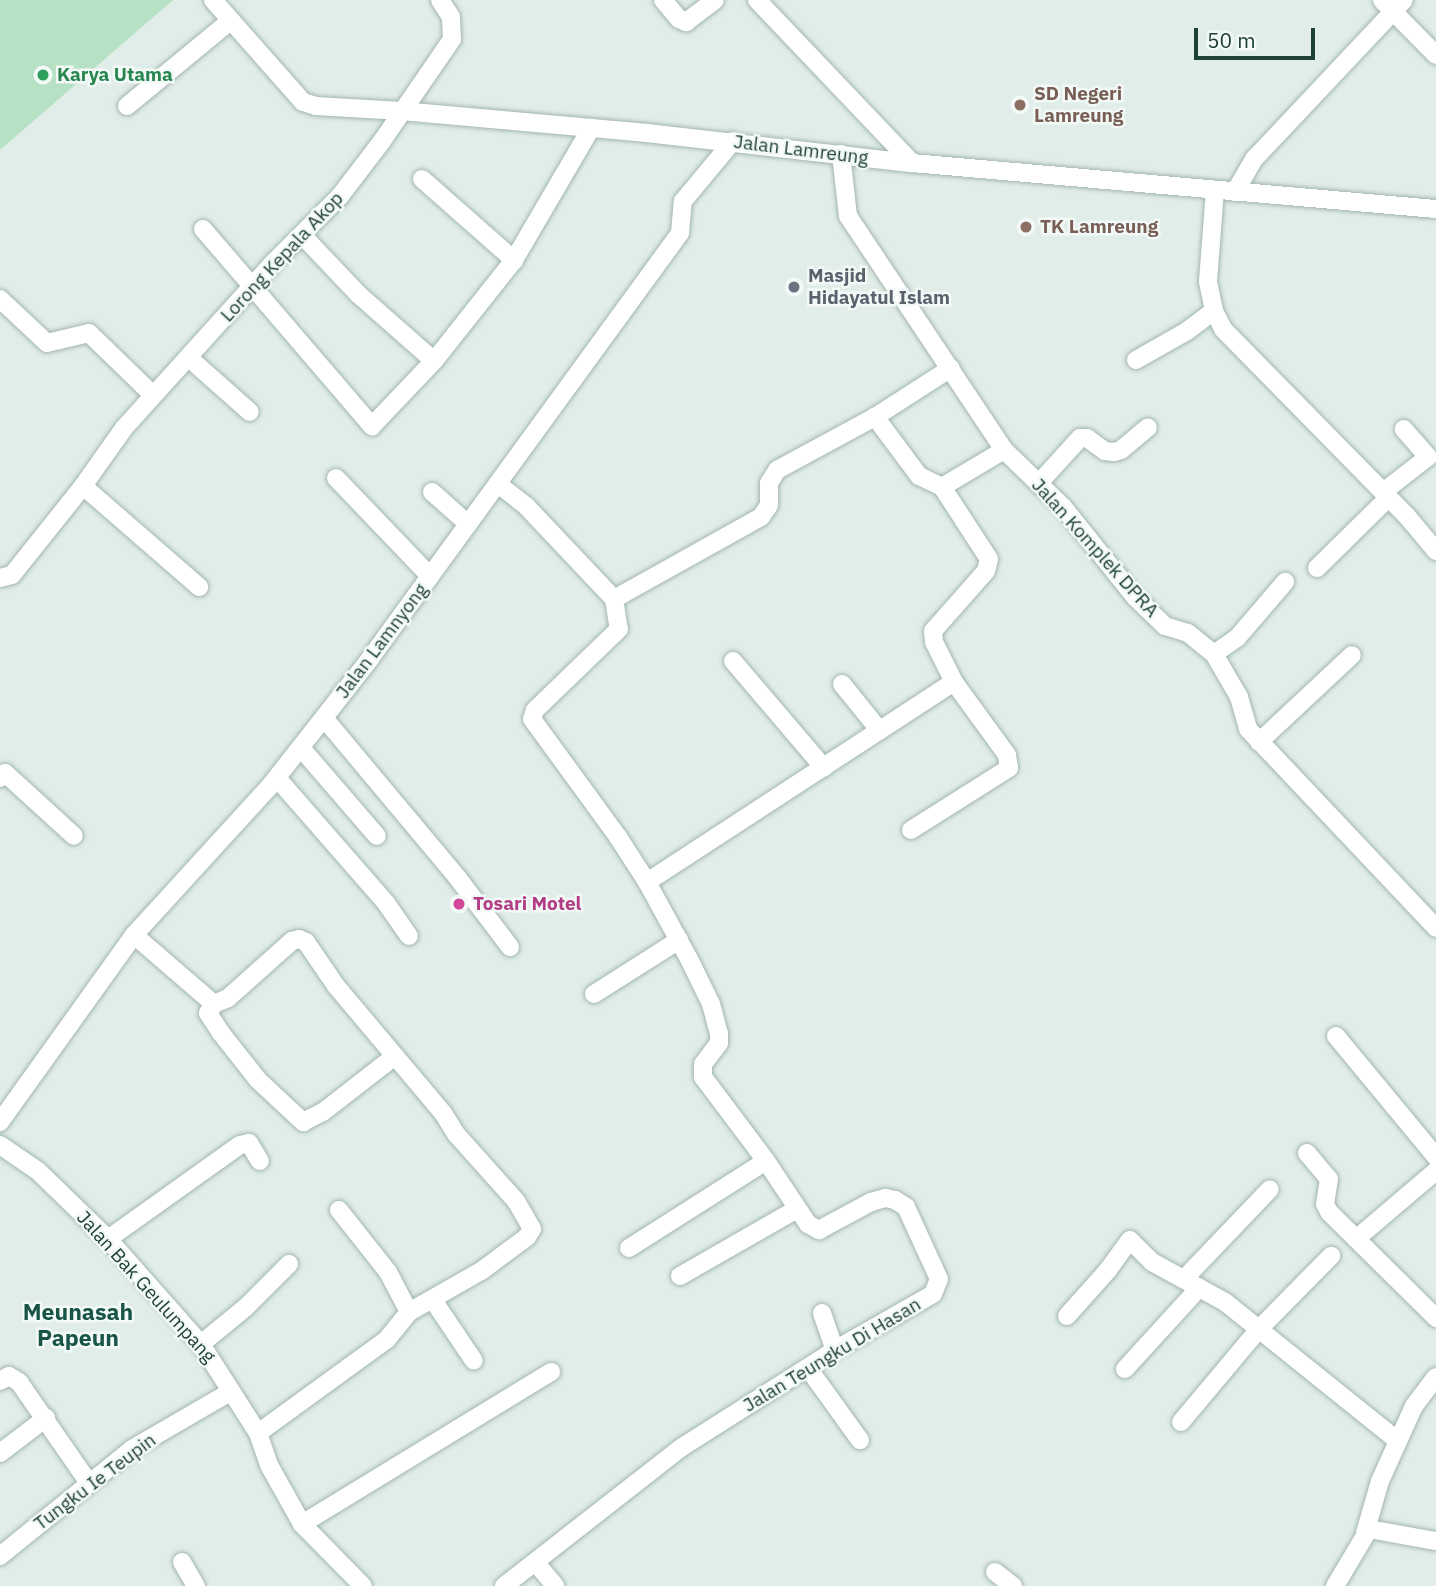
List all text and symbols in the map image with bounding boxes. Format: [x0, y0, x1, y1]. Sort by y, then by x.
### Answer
scale bar [1198, 14, 1319, 58]
text: 50 m [1207, 26, 1256, 54]
place label: Karya Utama [57, 64, 173, 86]
marker: Karya Utama [35, 67, 51, 83]
place label: SD Negeri Lamreung [1034, 83, 1123, 127]
marker: SD Negeri Lamreung [1012, 97, 1028, 113]
street label: Jalan Lamreung [732, 130, 870, 170]
street label: Lorong Kepala Akop [216, 187, 348, 327]
place label: TK Lamreung [1040, 216, 1158, 238]
marker: TK Lamreung [1018, 219, 1034, 235]
place label: Masjid Hidayatul Islam [808, 265, 950, 309]
marker: Masjid Hidayatul Islam [786, 279, 802, 295]
street label: Jalan Komplek DPRA [1027, 474, 1163, 622]
street label: Jalan Lamnyong [331, 579, 433, 703]
place label: Tosari Motel [473, 893, 581, 915]
marker: Tosari Motel [451, 896, 467, 912]
street label: Jalan Bak Geulumpang [72, 1206, 220, 1368]
street label: Jalan Teungku Di Hasan [739, 1293, 925, 1417]
district label: Meunasah Papeun [23, 1297, 133, 1351]
street label: Tungku Ie Teupin [30, 1429, 160, 1535]

